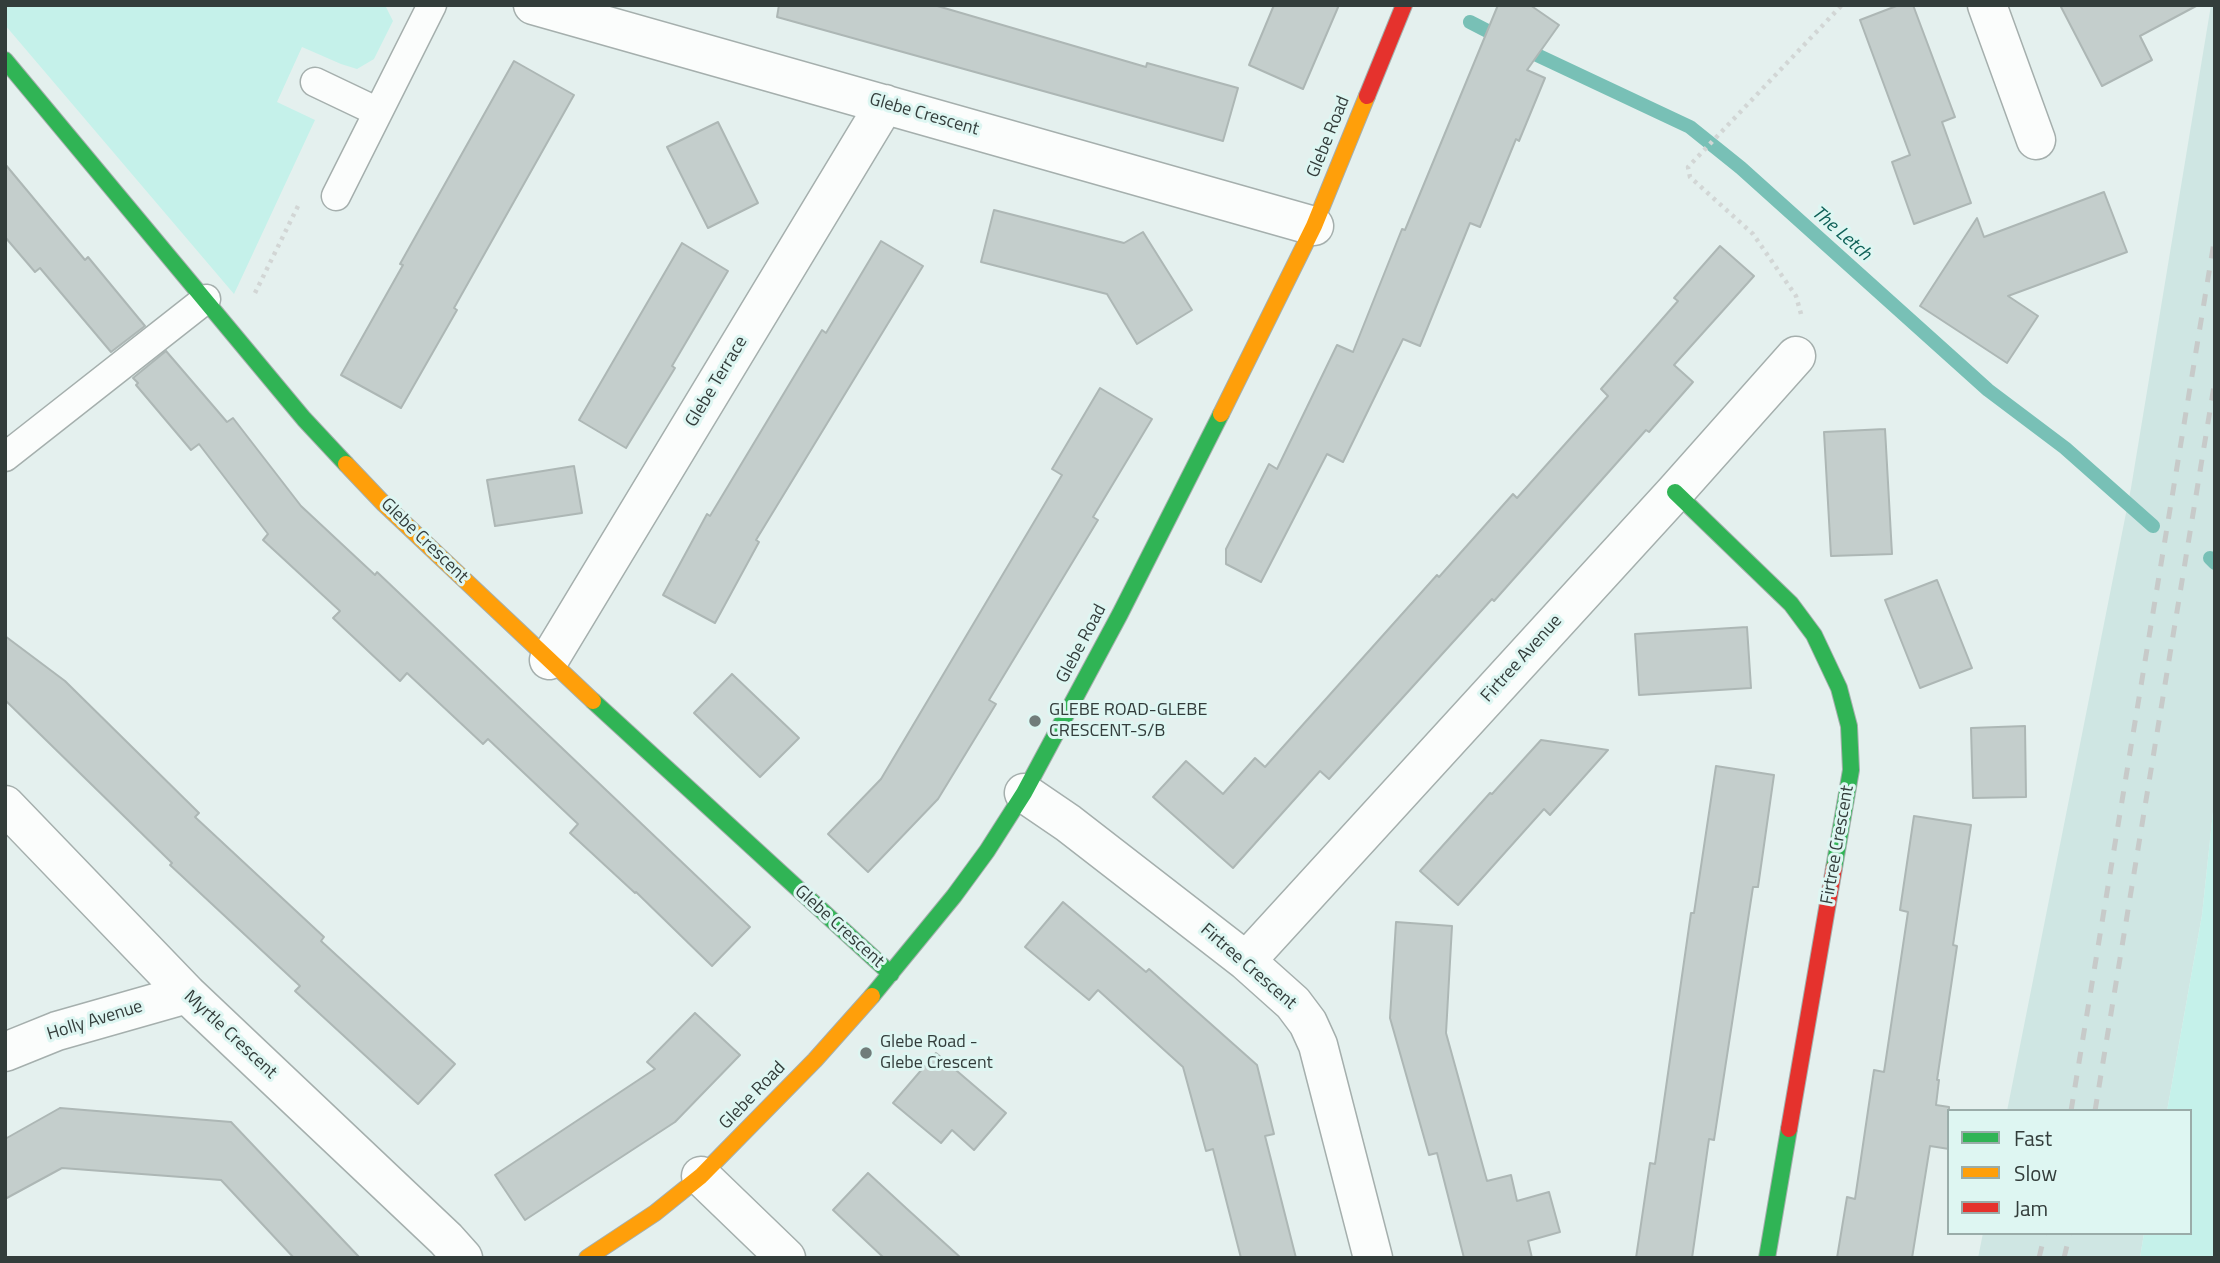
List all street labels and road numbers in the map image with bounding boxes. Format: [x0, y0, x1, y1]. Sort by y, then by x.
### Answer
street label: Glebe Crescent [867, 89, 981, 141]
street label: Glebe Road [1303, 93, 1355, 181]
street label: Glebe Terrace [681, 333, 753, 431]
street label: Glebe Crescent [376, 494, 472, 588]
street label: Glebe Road [1052, 601, 1112, 687]
street label: Firtree Avenue [1477, 611, 1567, 707]
street label: Firtree Crescent [1817, 784, 1859, 906]
street label: Glebe Crescent [790, 881, 888, 973]
street label: Firtree Crescent [1196, 919, 1300, 1015]
street label: Myrtle Crescent [179, 986, 281, 1084]
street label: Holly Avenue [45, 996, 145, 1046]
street label: Glebe Road [715, 1058, 791, 1134]

